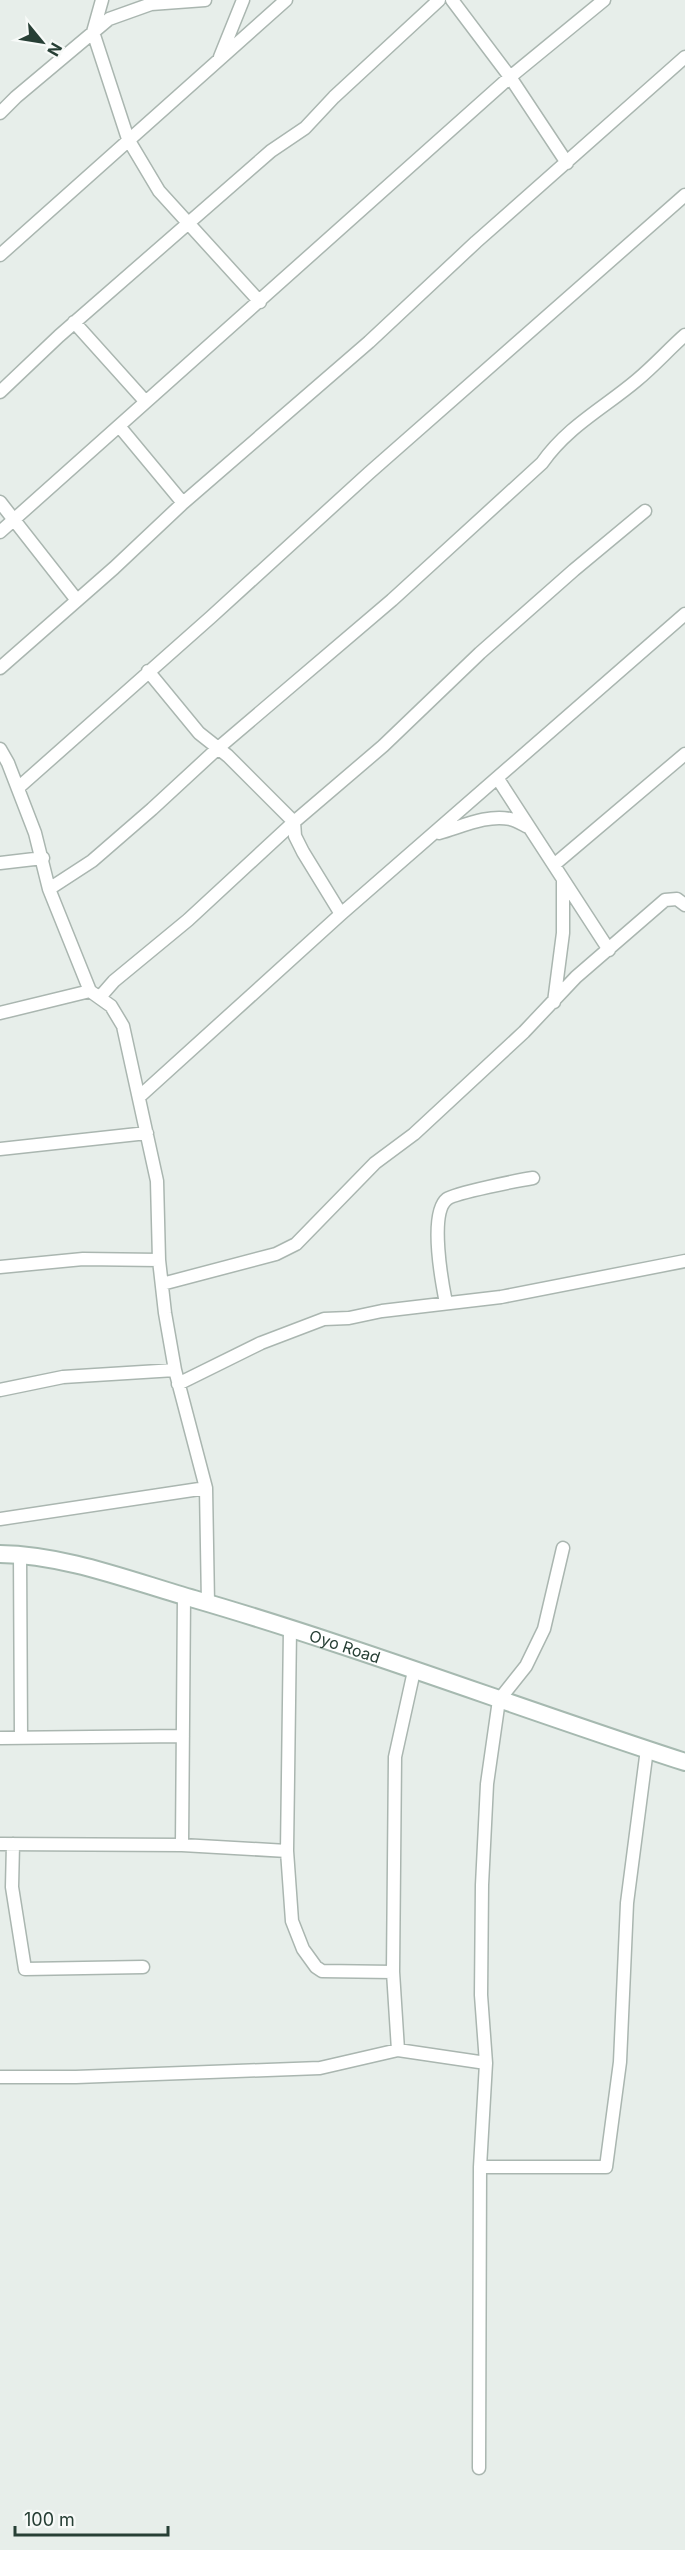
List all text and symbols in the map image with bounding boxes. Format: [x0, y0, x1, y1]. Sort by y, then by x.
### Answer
north arrow [12, 12, 72, 72]
text: N [43, 39, 67, 60]
street label: Oyo Road [307, 1625, 383, 1668]
scale bar [15, 2499, 168, 2537]
text: 100 m [24, 2509, 75, 2530]

